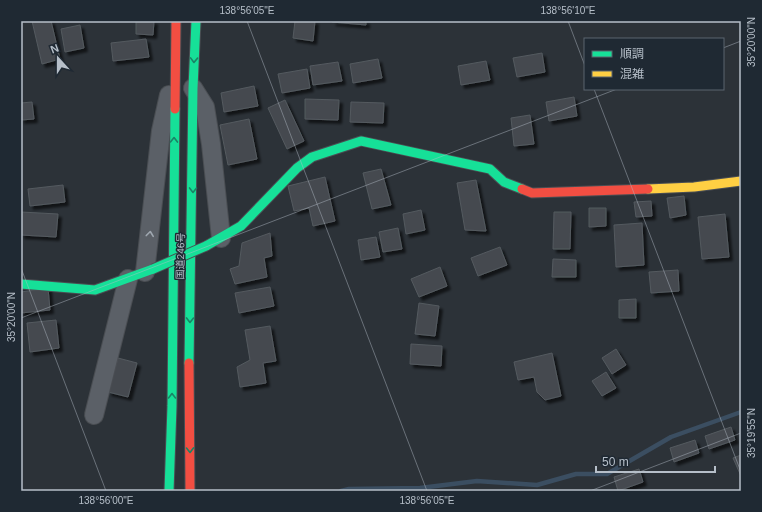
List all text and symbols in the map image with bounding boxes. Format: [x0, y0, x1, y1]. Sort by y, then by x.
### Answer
text: 138°56'05"E [219, 5, 275, 16]
text: 138°56'10"E [540, 5, 596, 16]
text: 35°20'00"N [746, 17, 757, 67]
north arrow [38, 38, 78, 78]
legend [584, 38, 724, 90]
text: N [49, 42, 60, 56]
text: 順調 [620, 47, 644, 61]
one-way arrow [190, 57, 198, 63]
text: 混雑 [620, 67, 644, 81]
one-way arrow [170, 137, 178, 143]
one-way arrow [188, 187, 197, 193]
one-way arrow [145, 231, 154, 237]
street label: 国道246号 [175, 233, 186, 279]
text: 35°20'00"N [6, 292, 17, 342]
one-way arrow [186, 317, 195, 323]
one-way arrow [168, 393, 176, 399]
text: 35°19'55"N [746, 408, 757, 458]
one-way arrow [186, 447, 194, 453]
scale bar [596, 448, 715, 474]
text: 50 m [602, 455, 629, 469]
text: 138°56'00"E [78, 495, 134, 506]
text: 138°56'05"E [399, 495, 455, 506]

